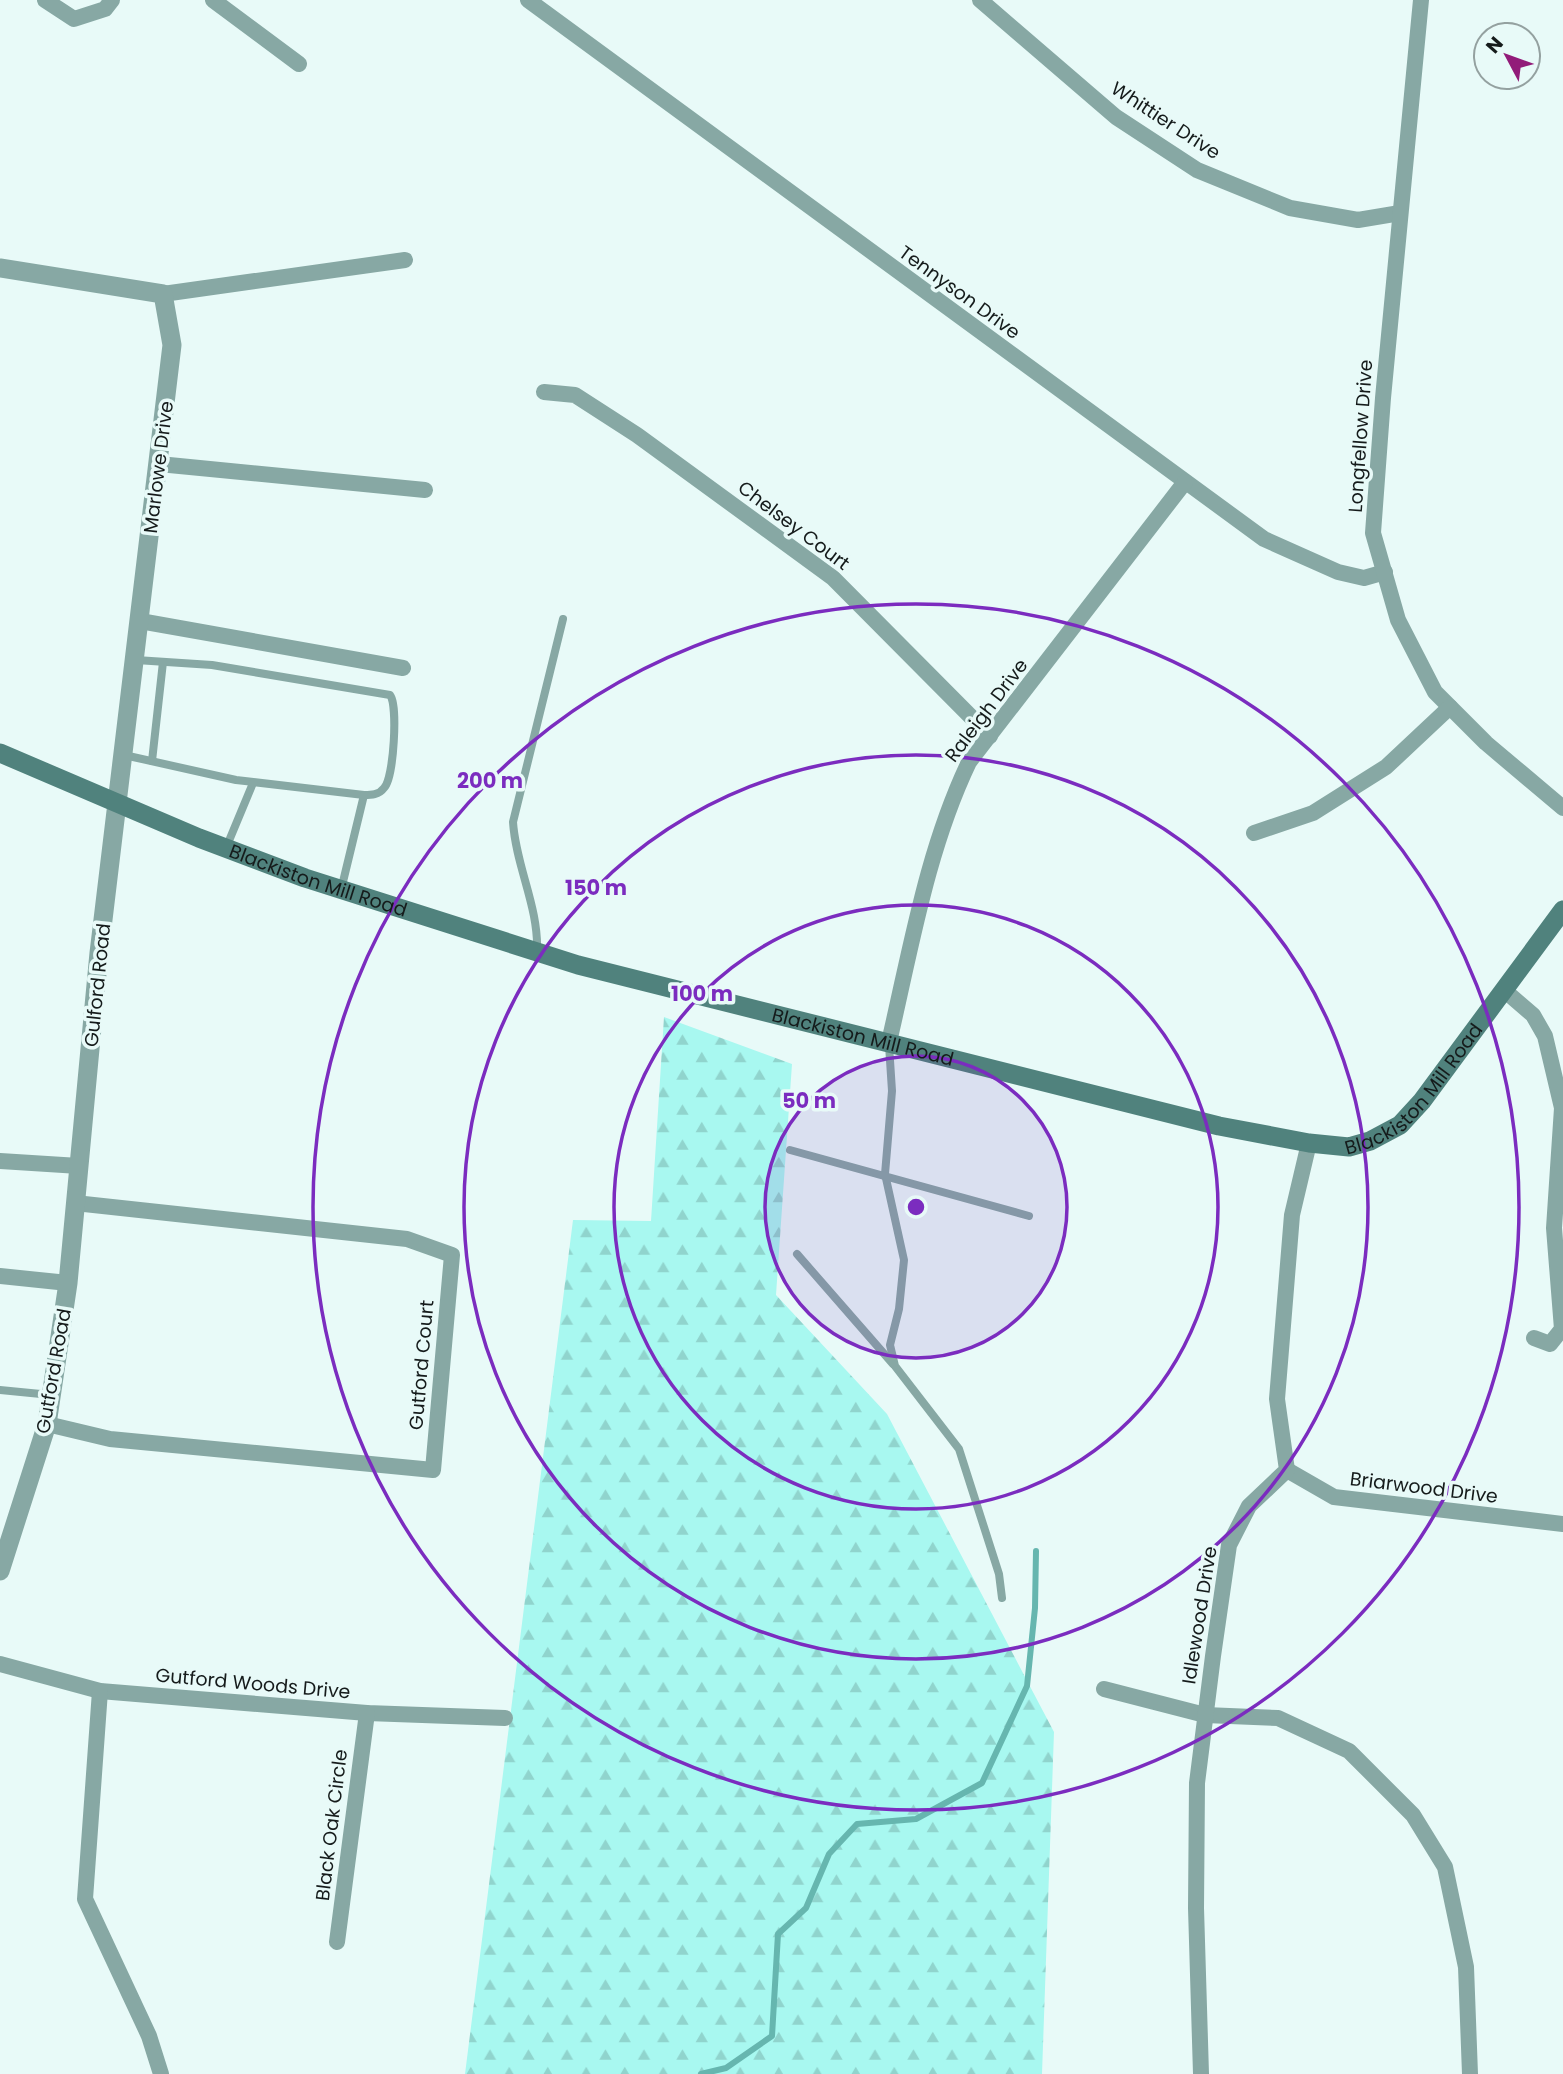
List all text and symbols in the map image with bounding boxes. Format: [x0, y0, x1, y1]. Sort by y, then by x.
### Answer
north arrow [1472, 21, 1542, 91]
text: N [1480, 31, 1509, 59]
street label: Whittier Drive [1106, 75, 1226, 166]
street label: Tennyson Drive [894, 239, 1026, 346]
street label: Longfellow Drive [1342, 359, 1379, 513]
street label: Marlowe Drive [137, 399, 180, 535]
street label: Chelsey Court [732, 474, 855, 576]
street label: Raleigh Drive [939, 653, 1034, 768]
text: 200 m [457, 766, 523, 795]
street label: Blackiston Mill Road [225, 838, 410, 924]
text: 150 m [565, 873, 627, 902]
street label: Gulford Road [78, 922, 117, 1048]
text: 100 m [671, 979, 733, 1008]
street label: Blackiston Mill Road [769, 1001, 957, 1073]
street label: Blackiston Mill Road [1341, 1018, 1489, 1162]
text: 50 m [782, 1086, 836, 1115]
centre of rings [904, 1195, 928, 1219]
street label: Gutford Court [402, 1299, 441, 1431]
street label: Gutford Road [29, 1306, 78, 1436]
street label: Briarwood Drive [1348, 1465, 1499, 1510]
street label: Idlewood Drive [1175, 1544, 1224, 1686]
street label: Gutford Woods Drive [154, 1662, 352, 1705]
street label: Black Oak Circle [309, 1748, 354, 1902]

